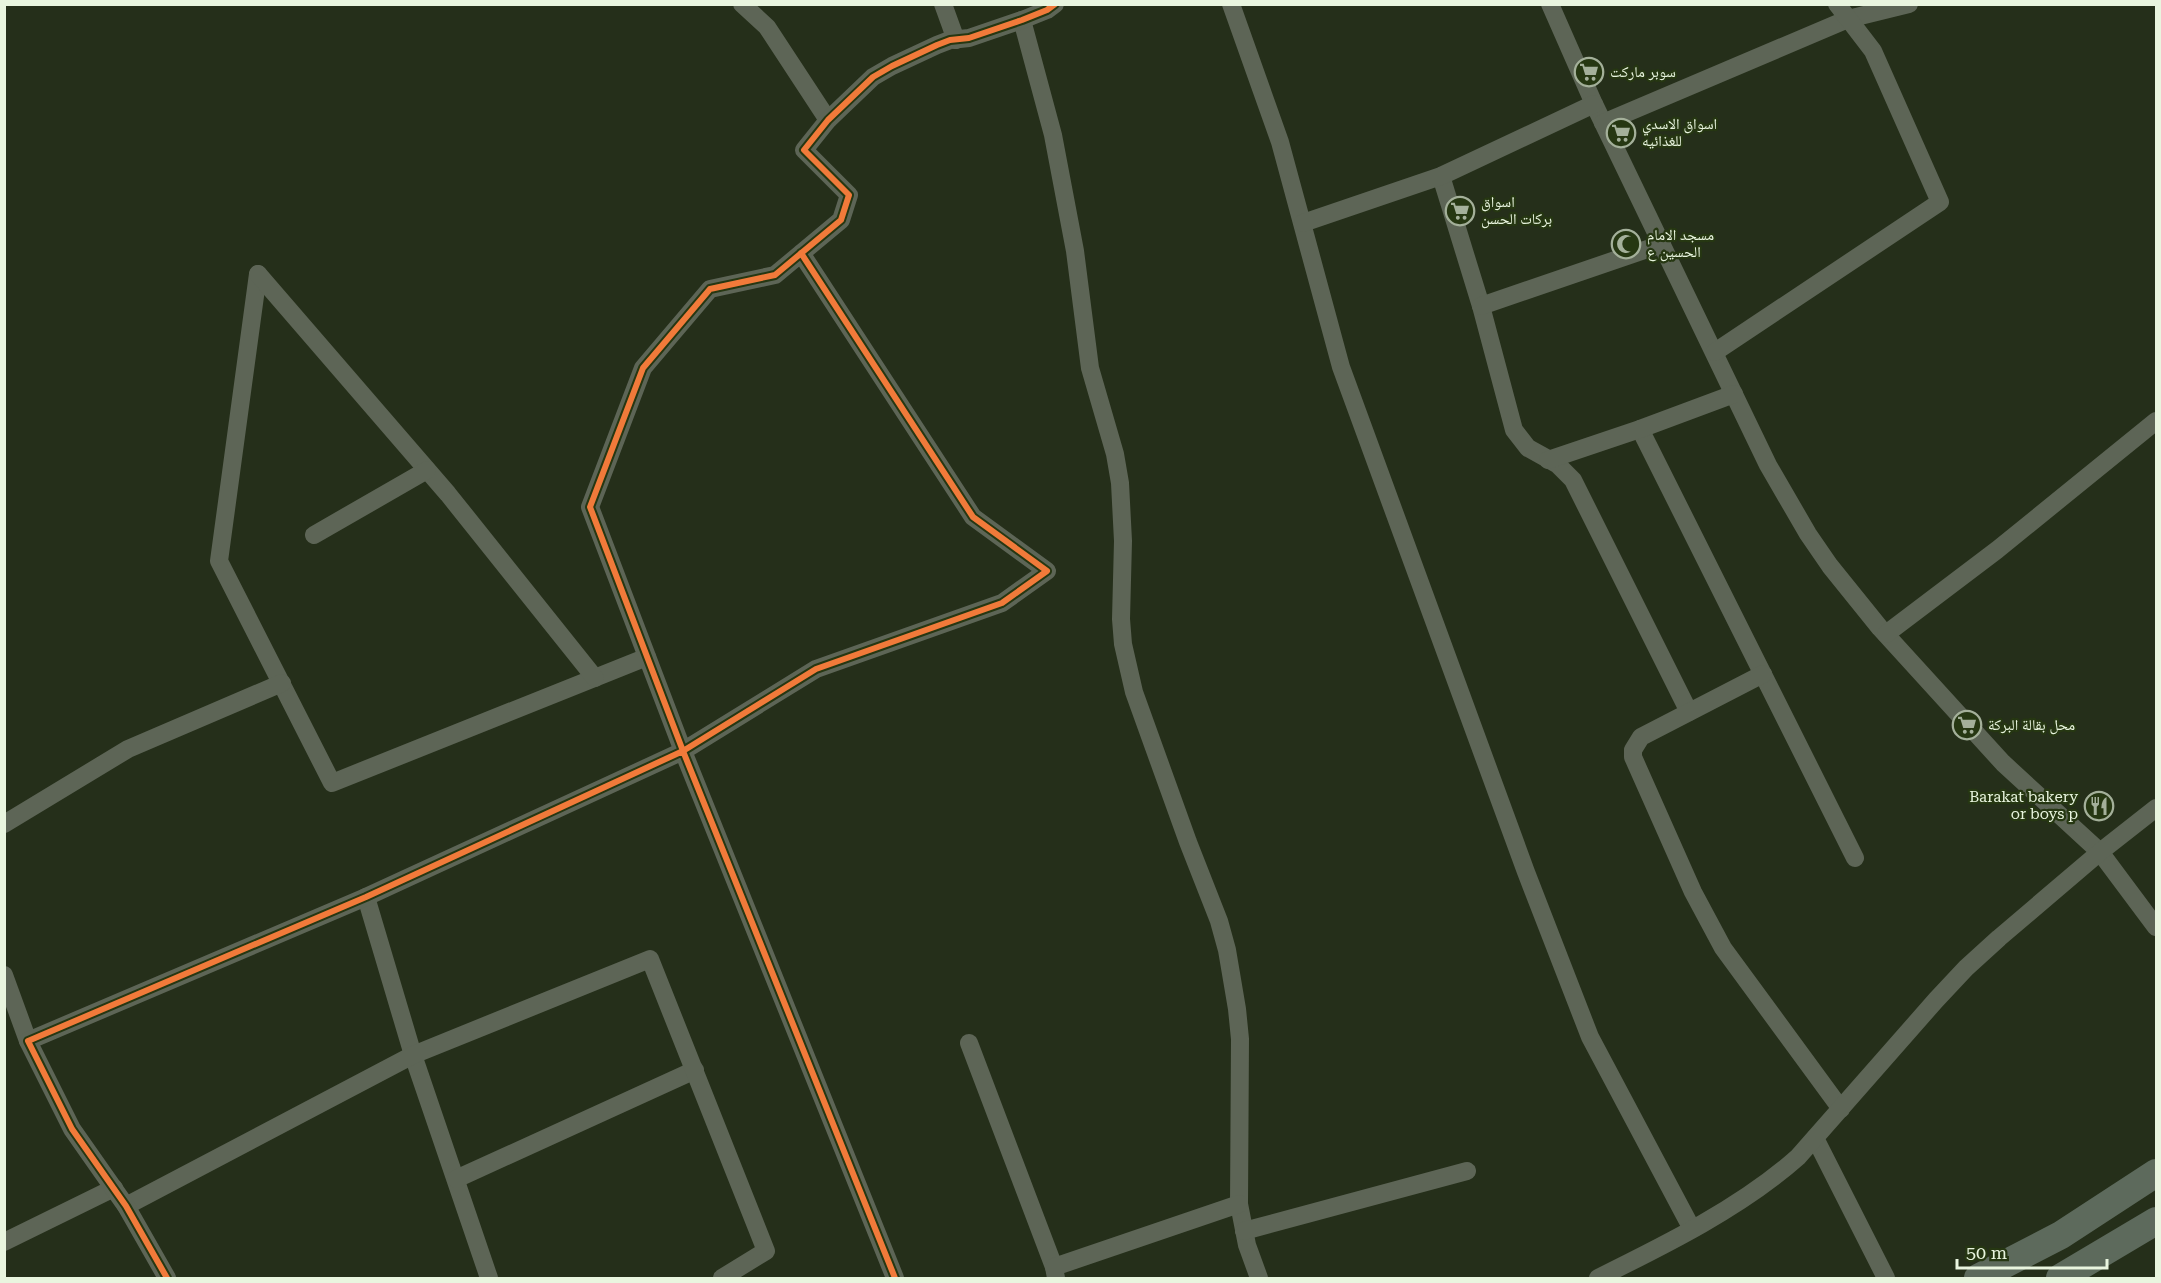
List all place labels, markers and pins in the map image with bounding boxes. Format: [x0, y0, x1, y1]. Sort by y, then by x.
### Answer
supermarket icon: سوبر ماركت [1573, 56, 1605, 88]
place label: سوبر ماركت [1610, 63, 1676, 81]
place label: اسواق الاسدي للغذائيه [1642, 115, 1717, 150]
supermarket icon: اسواق الاسدي للغذائيه [1605, 117, 1637, 149]
place label: اسواق بركات الحسن [1481, 193, 1552, 229]
supermarket icon: اسواق بركات الحسن [1444, 195, 1476, 227]
place label: مسجد الامام الحسين ع [1647, 226, 1714, 262]
mosque icon: مسجد الامام الحسين ع [1610, 228, 1642, 260]
supermarket icon: محل بقالة البركة [1951, 709, 1983, 741]
place label: محل بقالة البركة [1988, 716, 2075, 735]
place label: Barakat bakery or boys p [1969, 788, 2078, 823]
restaurant icon: Barakat bakery or boys p [2083, 790, 2115, 822]

